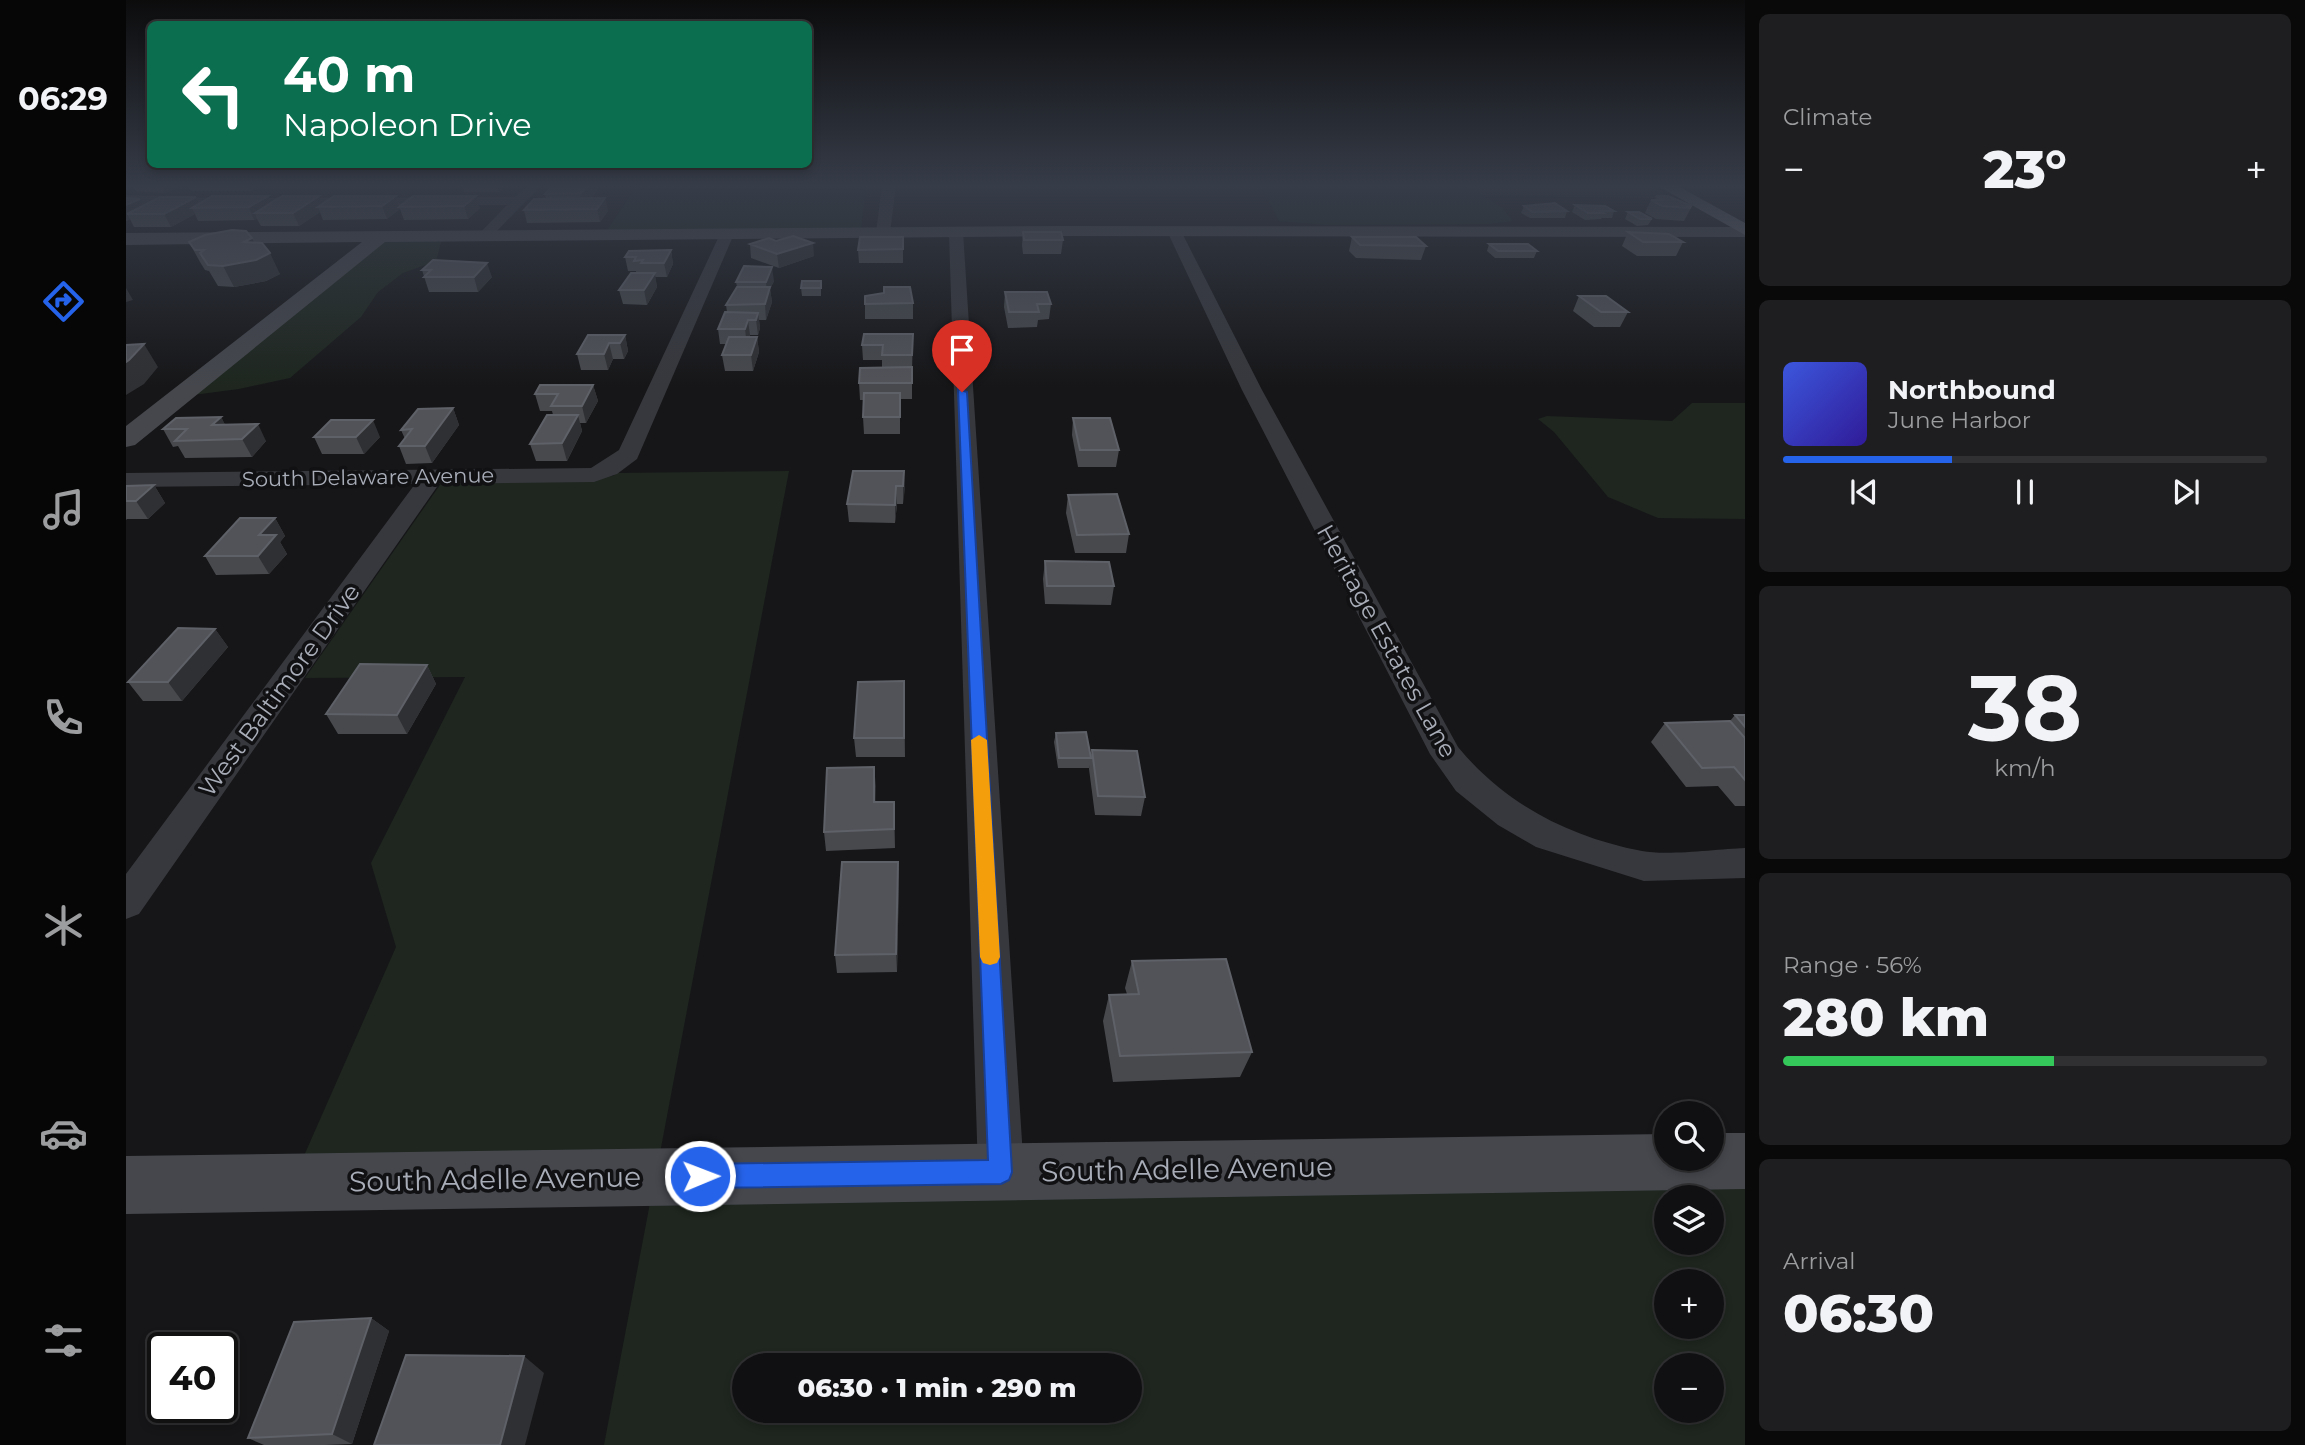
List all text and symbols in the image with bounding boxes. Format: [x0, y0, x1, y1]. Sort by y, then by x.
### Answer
text: 40 m [283, 45, 415, 104]
icon: left [168, 49, 259, 140]
text: 06:29 [18, 79, 108, 118]
text: Climate [1783, 103, 1872, 131]
text: Napoleon Drive [283, 105, 532, 144]
text: 23° [1983, 138, 2067, 201]
text: − [1783, 146, 1805, 193]
text: + [2245, 146, 2267, 193]
icon: directions [39, 277, 88, 326]
pin [932, 320, 992, 392]
icon: arrive [943, 331, 981, 369]
text: Northbound [1888, 374, 2056, 406]
text: June Harbor [1888, 406, 2031, 434]
street label: South Delaware Avenue [242, 462, 494, 492]
icon: previous [1845, 473, 1883, 511]
icon: pause [2006, 473, 2044, 511]
icon: next [2167, 473, 2205, 511]
icon: music [39, 485, 88, 534]
street label: Heritage Estates Lane [1311, 519, 1463, 763]
street label: West Baltimore Drive [192, 578, 366, 802]
text: 38 [1968, 653, 2082, 764]
icon: phone [39, 693, 88, 742]
text: km/h [1994, 754, 2056, 782]
icon: climate [39, 901, 88, 950]
text: Range · 56% [1783, 951, 1922, 979]
text: 280 km [1783, 986, 1989, 1049]
map controls [1654, 1101, 1724, 1423]
button: search [1654, 1101, 1724, 1171]
icon: car [39, 1109, 88, 1158]
position arrow [663, 1139, 737, 1213]
street label: South Adelle Avenue [1041, 1149, 1333, 1189]
street label: South Adelle Avenue [349, 1159, 641, 1199]
button: layers [1654, 1185, 1724, 1255]
text: Arrival [1783, 1247, 1856, 1275]
button: + [1654, 1269, 1724, 1339]
text: 06:30 [1783, 1282, 1934, 1345]
icon: filters [39, 1316, 88, 1365]
speed limit sign: 40 [147, 1332, 238, 1423]
button: − [1654, 1353, 1724, 1423]
text: 06:30 · 1 min · 290 m [797, 1372, 1077, 1404]

